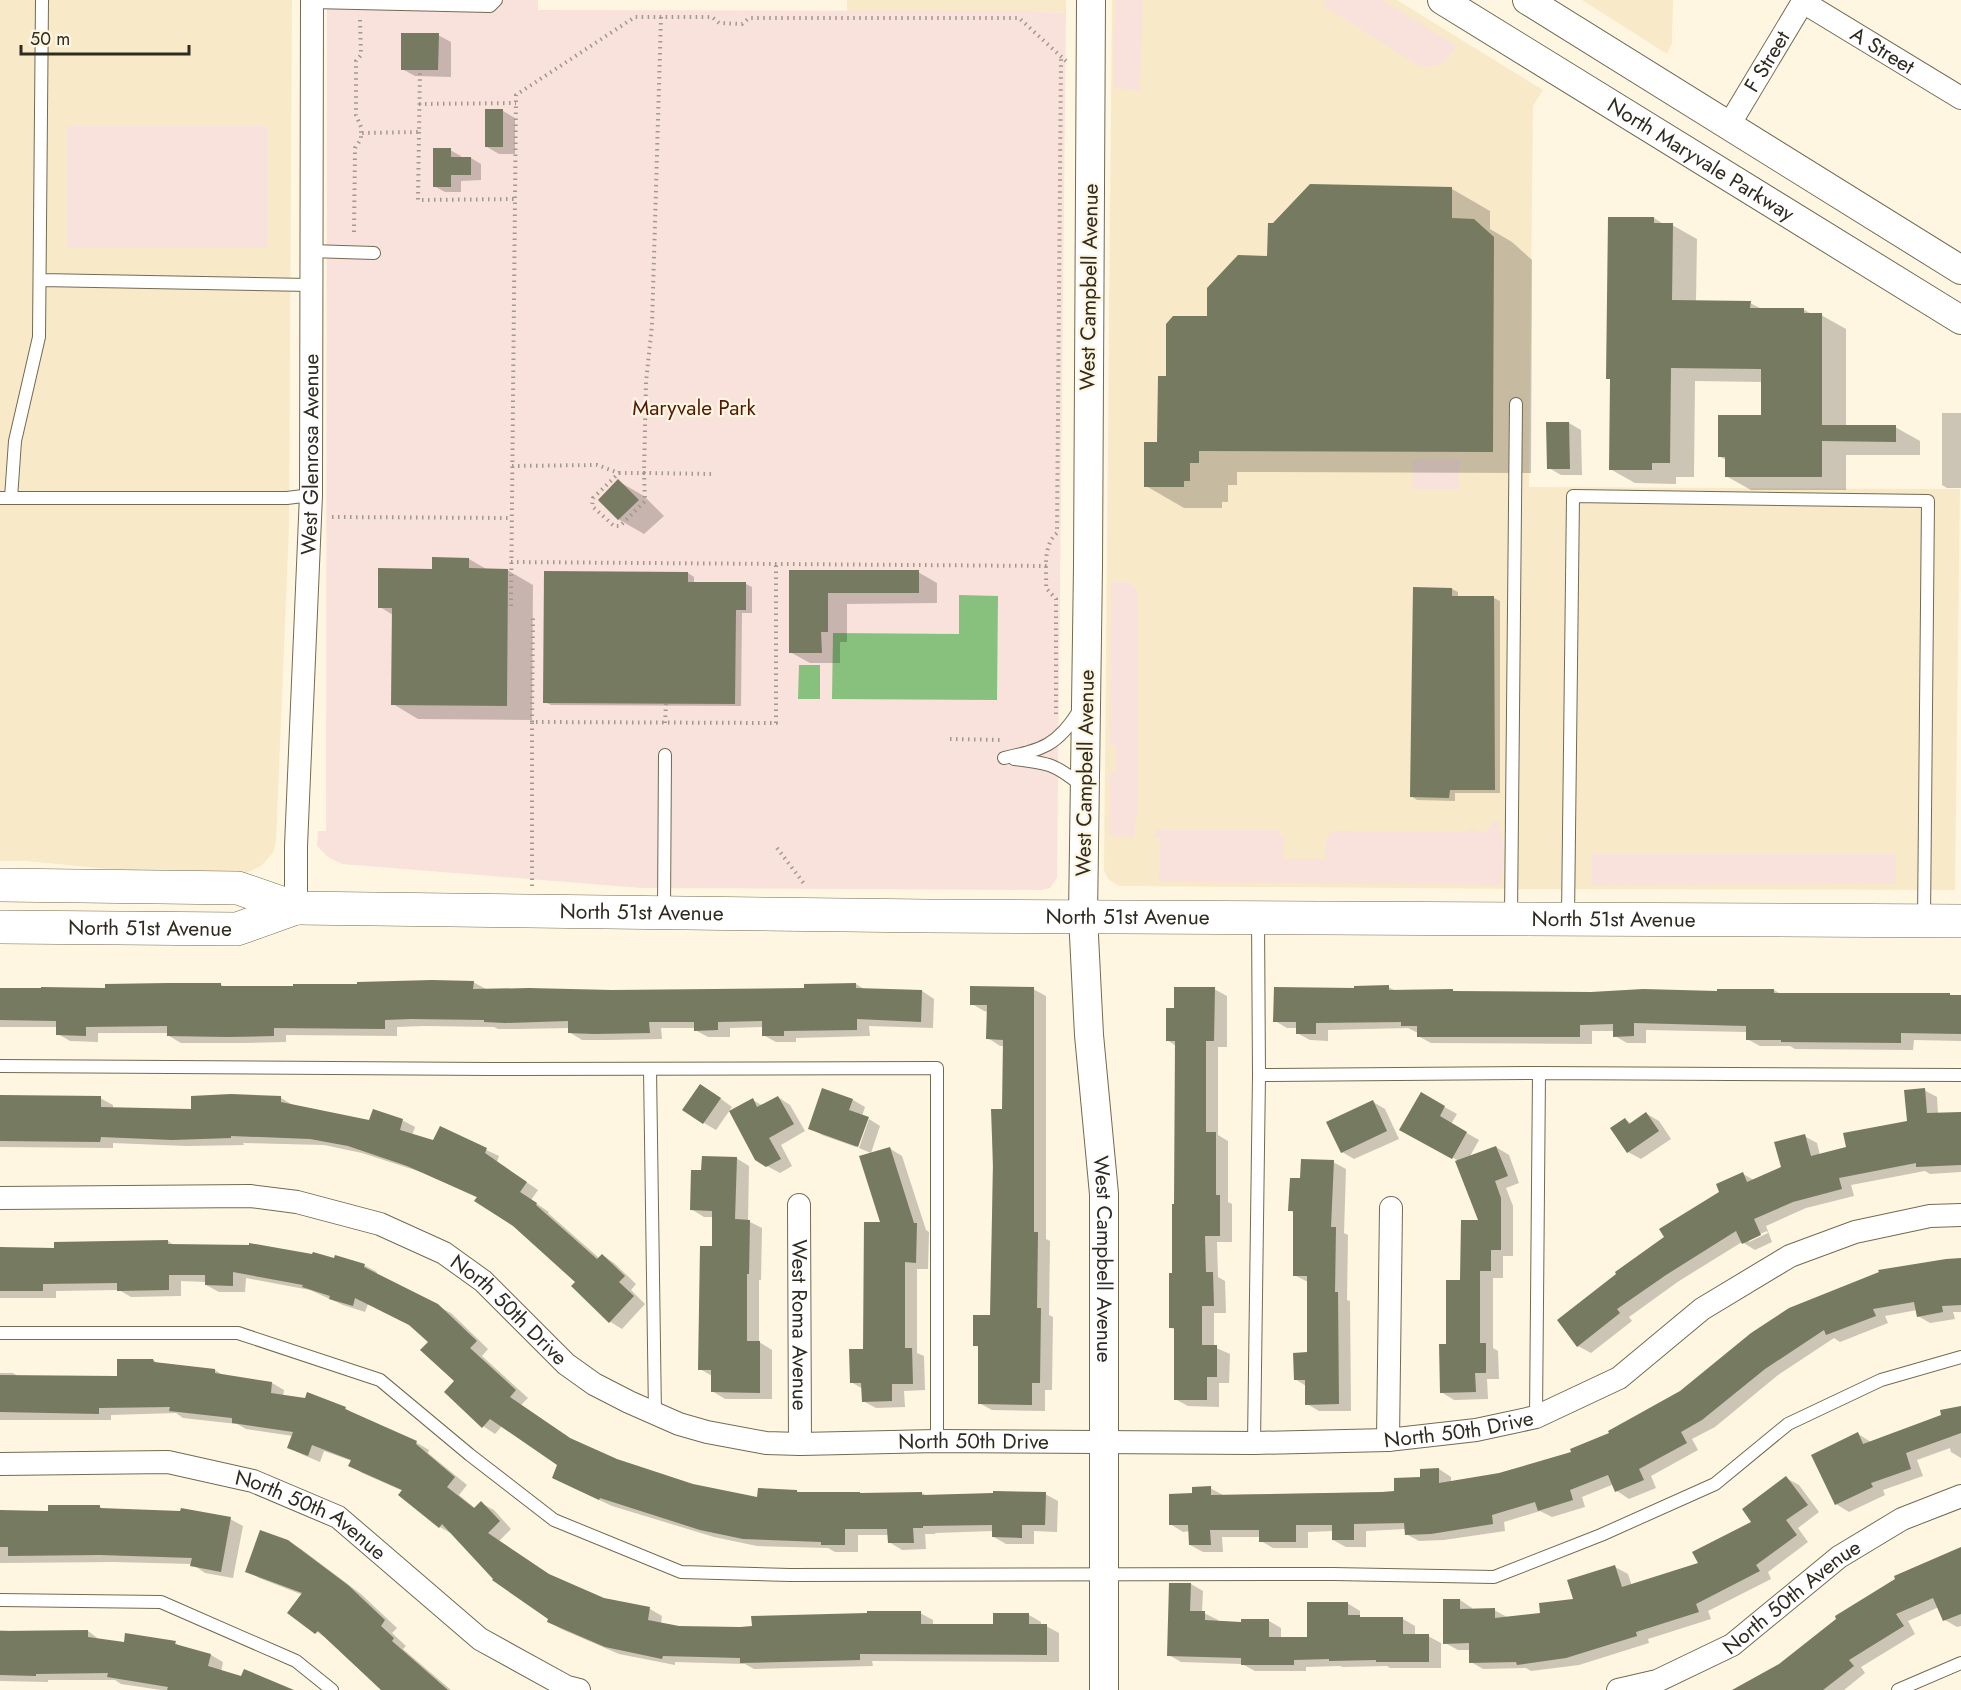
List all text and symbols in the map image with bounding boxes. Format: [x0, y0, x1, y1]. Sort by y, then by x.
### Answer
scale bar [21, 18, 189, 56]
street label: A Street [1845, 19, 1920, 81]
street label: F Street [1737, 25, 1797, 98]
text: 50 m [30, 26, 70, 52]
street label: North Maryvale Parkway [1601, 90, 1801, 229]
street label: West Campbell Avenue [1072, 183, 1106, 391]
street label: West Glenrosa Avenue [293, 353, 326, 556]
park label: Maryvale Park [632, 393, 757, 423]
street label: West Campbell Avenue [1068, 669, 1102, 877]
street label: North 51st Avenue [559, 896, 724, 928]
street label: North 51st Avenue [1046, 902, 1210, 932]
street label: North 51st Avenue [1532, 904, 1696, 935]
street label: North 51st Avenue [68, 913, 232, 944]
street label: West Campbell Avenue [1085, 1154, 1119, 1363]
street label: West Roma Avenue [784, 1239, 815, 1411]
street label: North 50th Drive [444, 1247, 574, 1372]
street label: North 50th Drive [1382, 1403, 1536, 1455]
street label: North 50th Drive [898, 1426, 1049, 1457]
street label: North 50th Avenue [232, 1462, 393, 1567]
street label: North 50th Avenue [1716, 1532, 1867, 1662]

